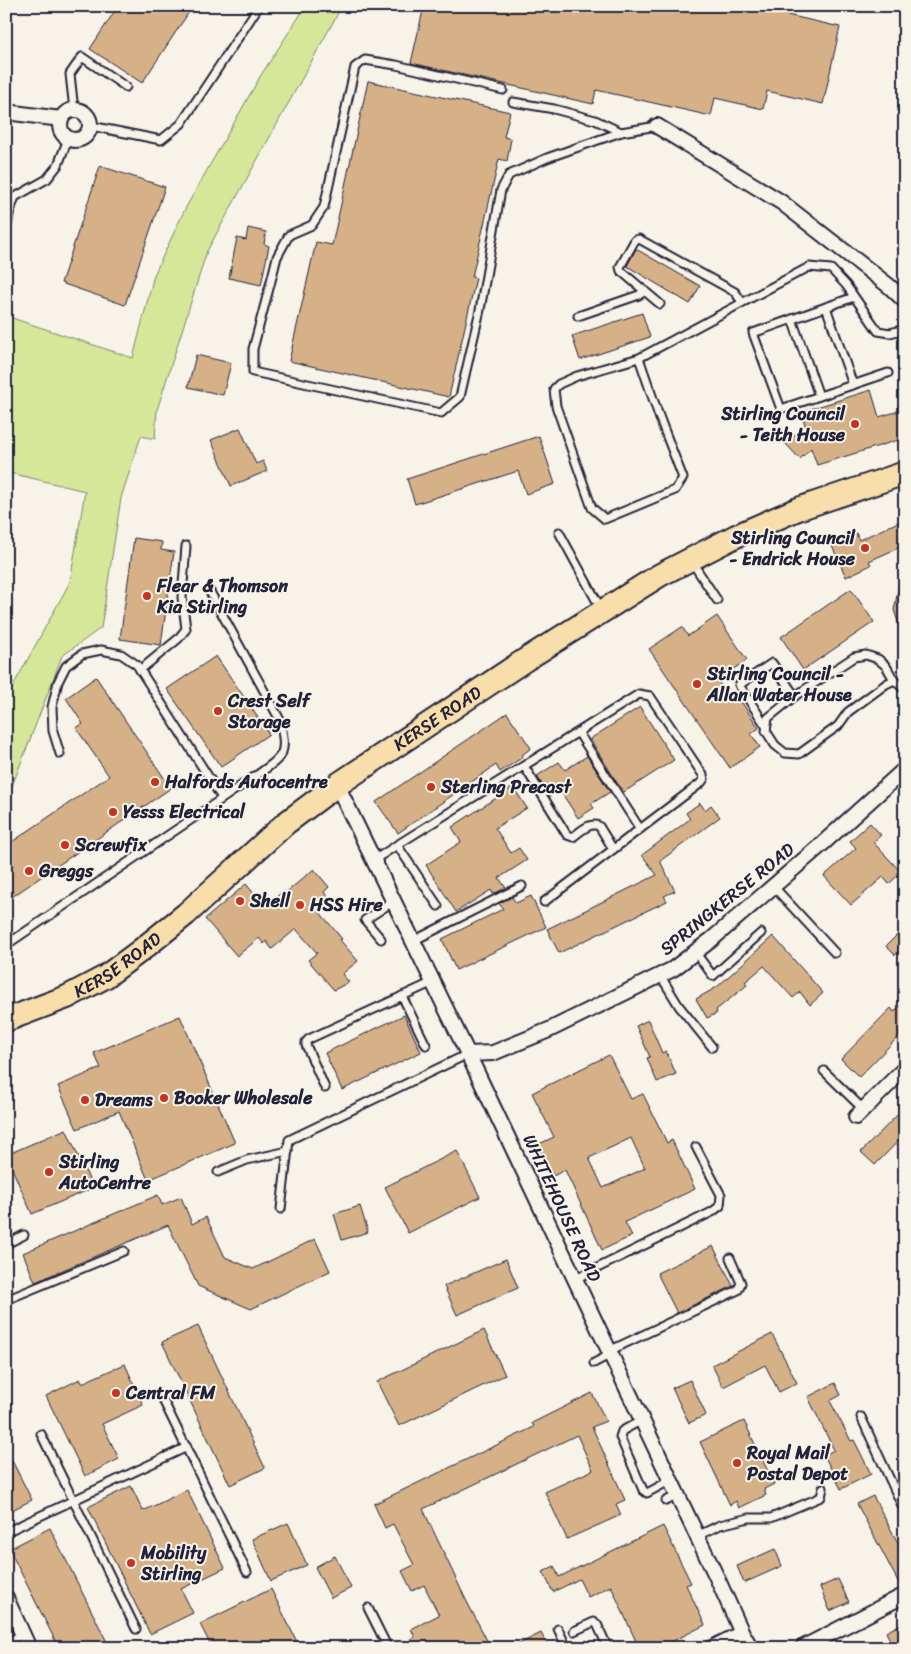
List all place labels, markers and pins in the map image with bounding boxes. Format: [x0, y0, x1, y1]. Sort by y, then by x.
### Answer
place label: Stirling Council - Teith House [720, 398, 846, 451]
marker: Stirling Council - Teith House [849, 418, 861, 430]
place label: Stirling Council - Endrick House [729, 522, 856, 575]
marker: Stirling Council - Endrick House [859, 542, 871, 554]
place label: Flear & Thomson Kia Stirling [156, 570, 288, 623]
marker: Flear & Thomson Kia Stirling [141, 590, 153, 602]
place label: Stirling Council - Allan Water House [706, 658, 852, 711]
marker: Stirling Council - Allan Water House [691, 678, 703, 690]
place label: Crest Self Storage [227, 685, 312, 738]
marker: Crest Self Storage [212, 705, 224, 717]
place label: Halfords Autocentre [164, 766, 328, 798]
place label: Sterling Precast [440, 771, 573, 803]
marker: Halfords Autocentre [149, 776, 161, 788]
marker: Sterling Precast [425, 781, 437, 793]
place label: Yesss Electrical [123, 796, 246, 828]
marker: Yesss Electrical [107, 806, 119, 818]
place label: Screwfix [74, 829, 148, 861]
marker: Screwfix [59, 839, 71, 851]
place label: Greggs [38, 855, 94, 887]
marker: Greggs [23, 865, 35, 877]
place label: Shell [249, 885, 291, 917]
place label: HSS Hire [309, 889, 383, 921]
marker: Shell [234, 895, 246, 907]
marker: HSS Hire [294, 899, 306, 911]
place label: Booker Wholesale [174, 1082, 313, 1114]
place label: Dreams [95, 1084, 153, 1116]
marker: Booker Wholesale [158, 1092, 170, 1104]
marker: Dreams [79, 1094, 91, 1106]
place label: Stirling AutoCentre [58, 1146, 152, 1199]
marker: Stirling AutoCentre [43, 1166, 55, 1178]
place label: Central FM [125, 1377, 216, 1409]
marker: Central FM [110, 1387, 122, 1399]
place label: Royal Mail Postal Depot [746, 1437, 848, 1490]
marker: Royal Mail Postal Depot [731, 1457, 743, 1469]
place label: Mobility Stirling [140, 1537, 207, 1590]
marker: Mobility Stirling [125, 1557, 137, 1569]

